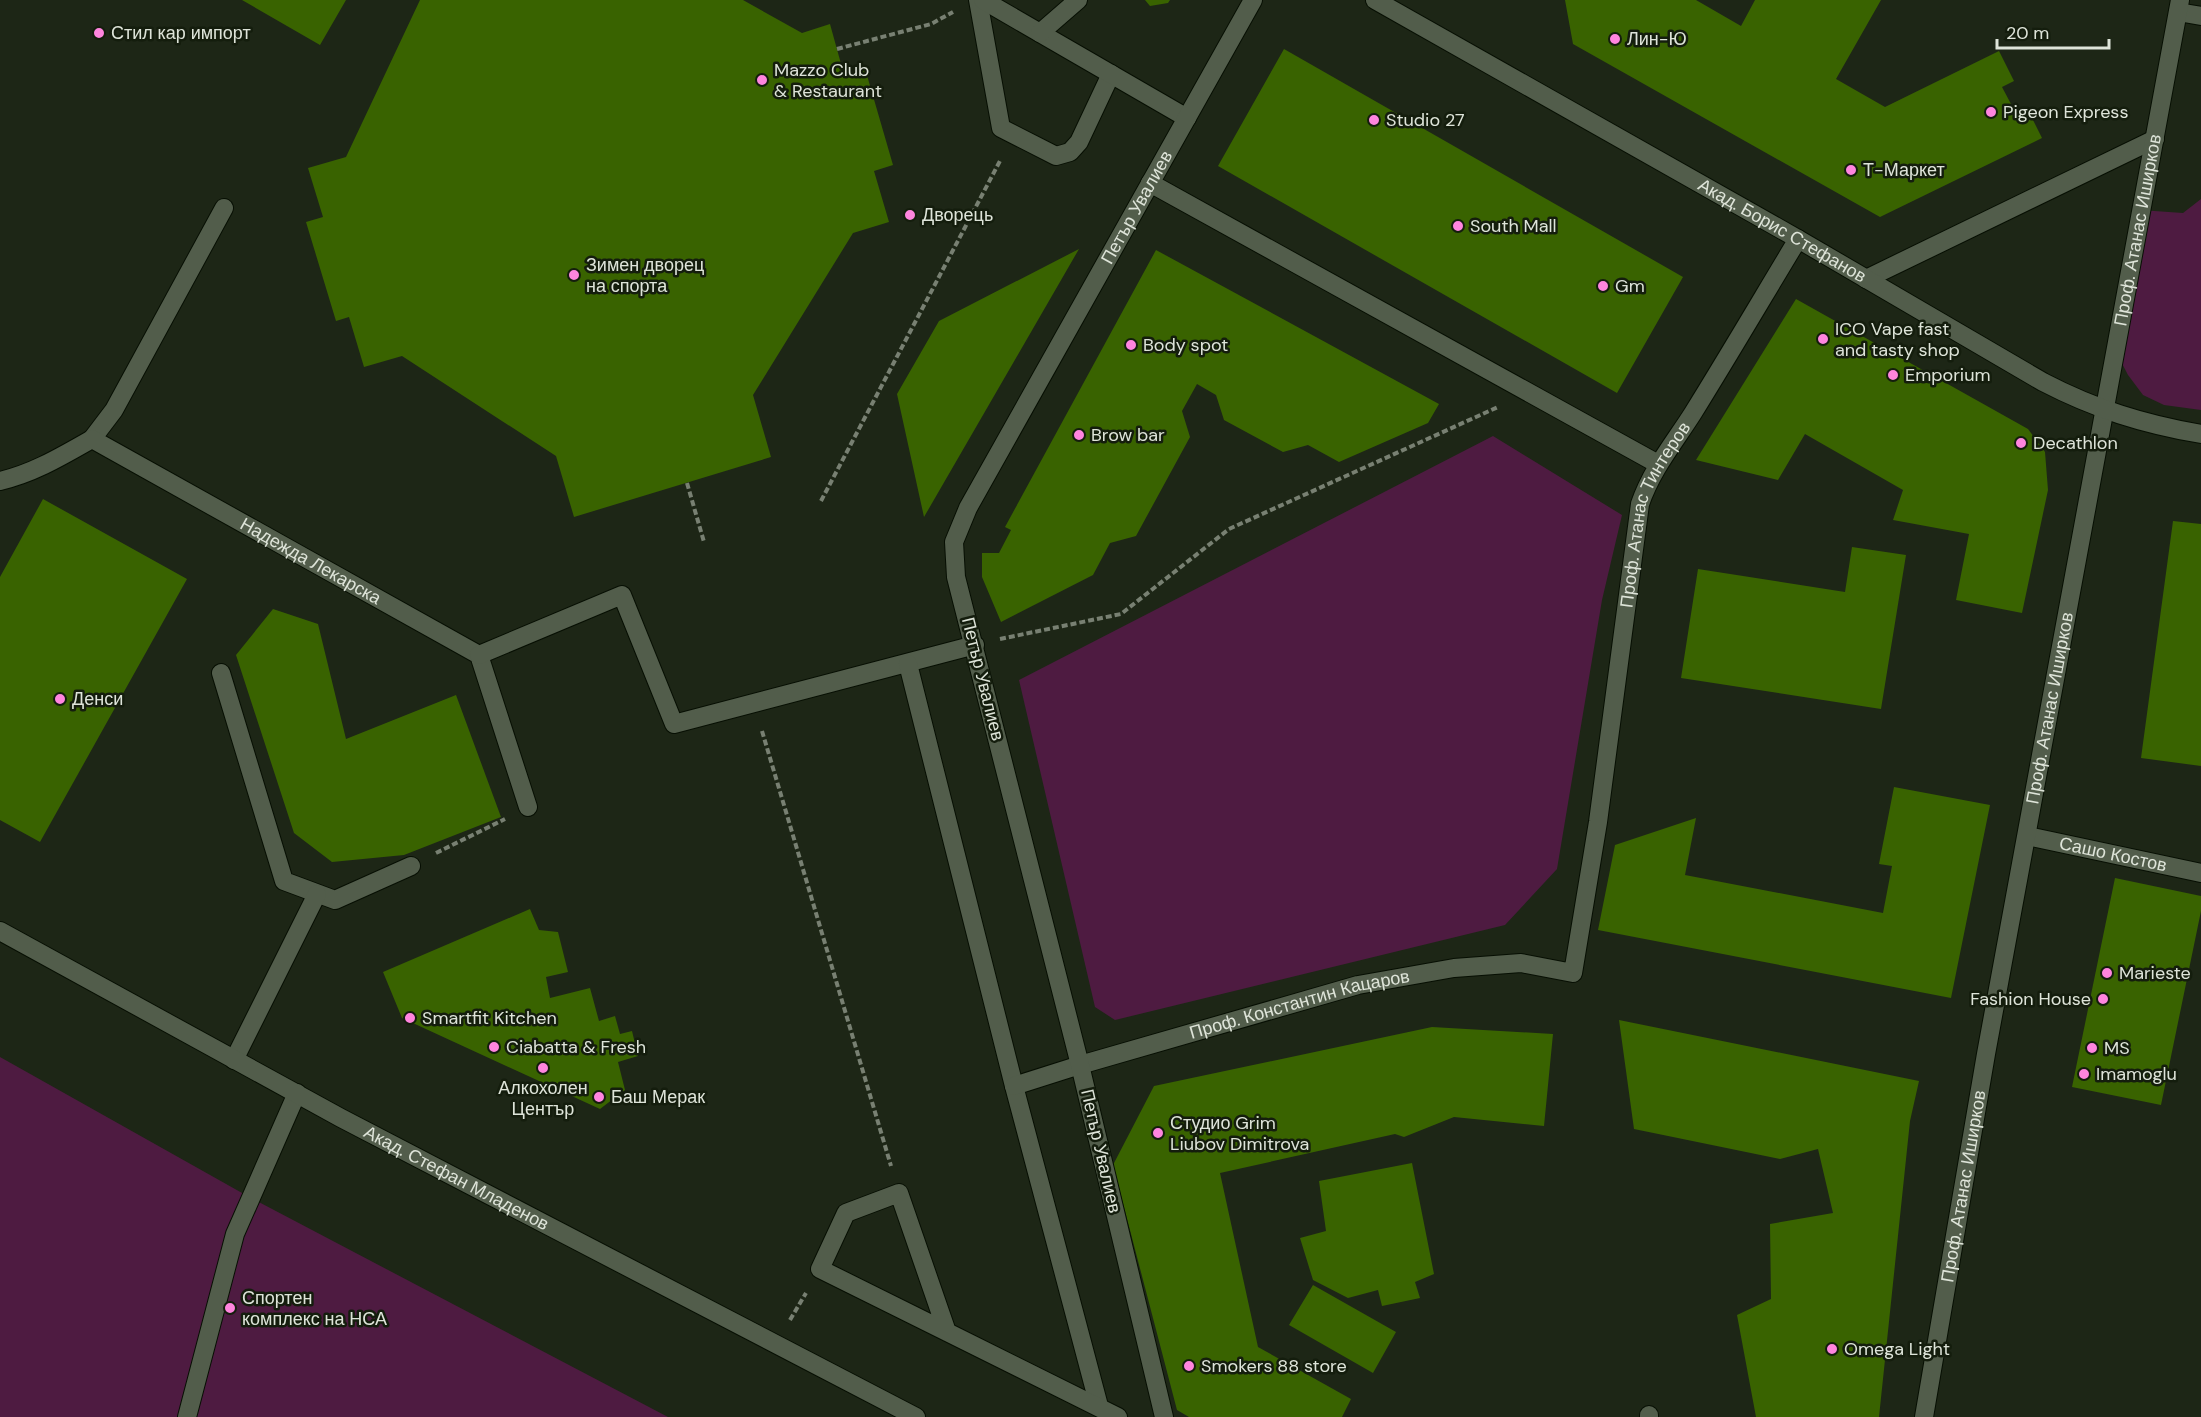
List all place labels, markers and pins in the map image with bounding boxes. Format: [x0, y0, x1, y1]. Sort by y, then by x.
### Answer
place label: Стил кар импорт [111, 21, 251, 45]
marker: Стил кар импорт [92, 26, 106, 40]
place label: Лин-Ю [1627, 27, 1687, 51]
marker: Лин-Ю [1608, 32, 1622, 46]
place label: Mazzo Club & Restaurant [774, 58, 882, 103]
marker: Mazzo Club & Restaurant [755, 73, 769, 87]
place label: Pigeon Express [2003, 100, 2128, 124]
marker: Pigeon Express [1984, 105, 1998, 119]
place label: Studio 27 [1386, 108, 1465, 132]
marker: Studio 27 [1367, 113, 1381, 127]
place label: Т-Маркет [1863, 158, 1945, 182]
marker: Т-Маркет [1844, 163, 1858, 177]
place label: Дворець [922, 203, 993, 227]
marker: Дворець [903, 208, 917, 222]
place label: South Mall [1470, 214, 1557, 238]
marker: South Mall [1451, 219, 1465, 233]
place label: Зимен дворец на спорта [586, 253, 704, 298]
marker: Зимен дворец на спорта [567, 268, 581, 282]
place label: Gm [1615, 274, 1645, 298]
marker: Gm [1596, 279, 1610, 293]
place label: ICO Vape fast and tasty shop [1835, 317, 1960, 362]
marker: ICO Vape fast and tasty shop [1816, 332, 1830, 346]
place label: Body spot [1143, 333, 1228, 357]
marker: Body spot [1124, 338, 1138, 352]
place label: Emporium [1905, 363, 1990, 387]
marker: Emporium [1886, 368, 1900, 382]
place label: Brow bar [1091, 423, 1165, 447]
marker: Brow bar [1072, 428, 1086, 442]
place label: Decathlon [2033, 431, 2118, 455]
marker: Decathlon [2014, 436, 2028, 450]
place label: Денси [72, 687, 123, 711]
marker: Денси [53, 692, 67, 706]
place label: Marieste [2119, 961, 2191, 985]
marker: Marieste [2100, 966, 2114, 980]
place label: Fashion House [1970, 987, 2091, 1011]
marker: Fashion House [2096, 992, 2110, 1006]
place label: Smartfit Kitchen [422, 1006, 557, 1030]
marker: Smartfit Kitchen [403, 1011, 417, 1025]
place label: Ciabatta & Fresh [506, 1035, 646, 1059]
place label: MS [2104, 1036, 2130, 1060]
marker: Ciabatta & Fresh [487, 1040, 501, 1054]
marker: MS [2085, 1041, 2099, 1055]
marker: Алкохолен Център [536, 1061, 550, 1075]
place label: Imamoglu [2096, 1062, 2177, 1086]
marker: Imamoglu [2077, 1067, 2091, 1081]
place label: Алкохолен Център [498, 1076, 588, 1121]
place label: Баш Мерак [611, 1085, 705, 1109]
marker: Баш Мерак [592, 1090, 606, 1104]
place label: Студио Grim Liubov Dimitrova [1170, 1111, 1309, 1156]
marker: Студио Grim Liubov Dimitrova [1151, 1126, 1165, 1140]
place label: Спортен комплекс на НСА [242, 1286, 387, 1331]
marker: Спортен комплекс на НСА [223, 1301, 237, 1315]
place label: Omega Light [1844, 1337, 1950, 1361]
marker: Omega Light [1825, 1342, 1839, 1356]
place label: Smokers 88 store [1201, 1354, 1347, 1378]
marker: Smokers 88 store [1182, 1359, 1196, 1373]

